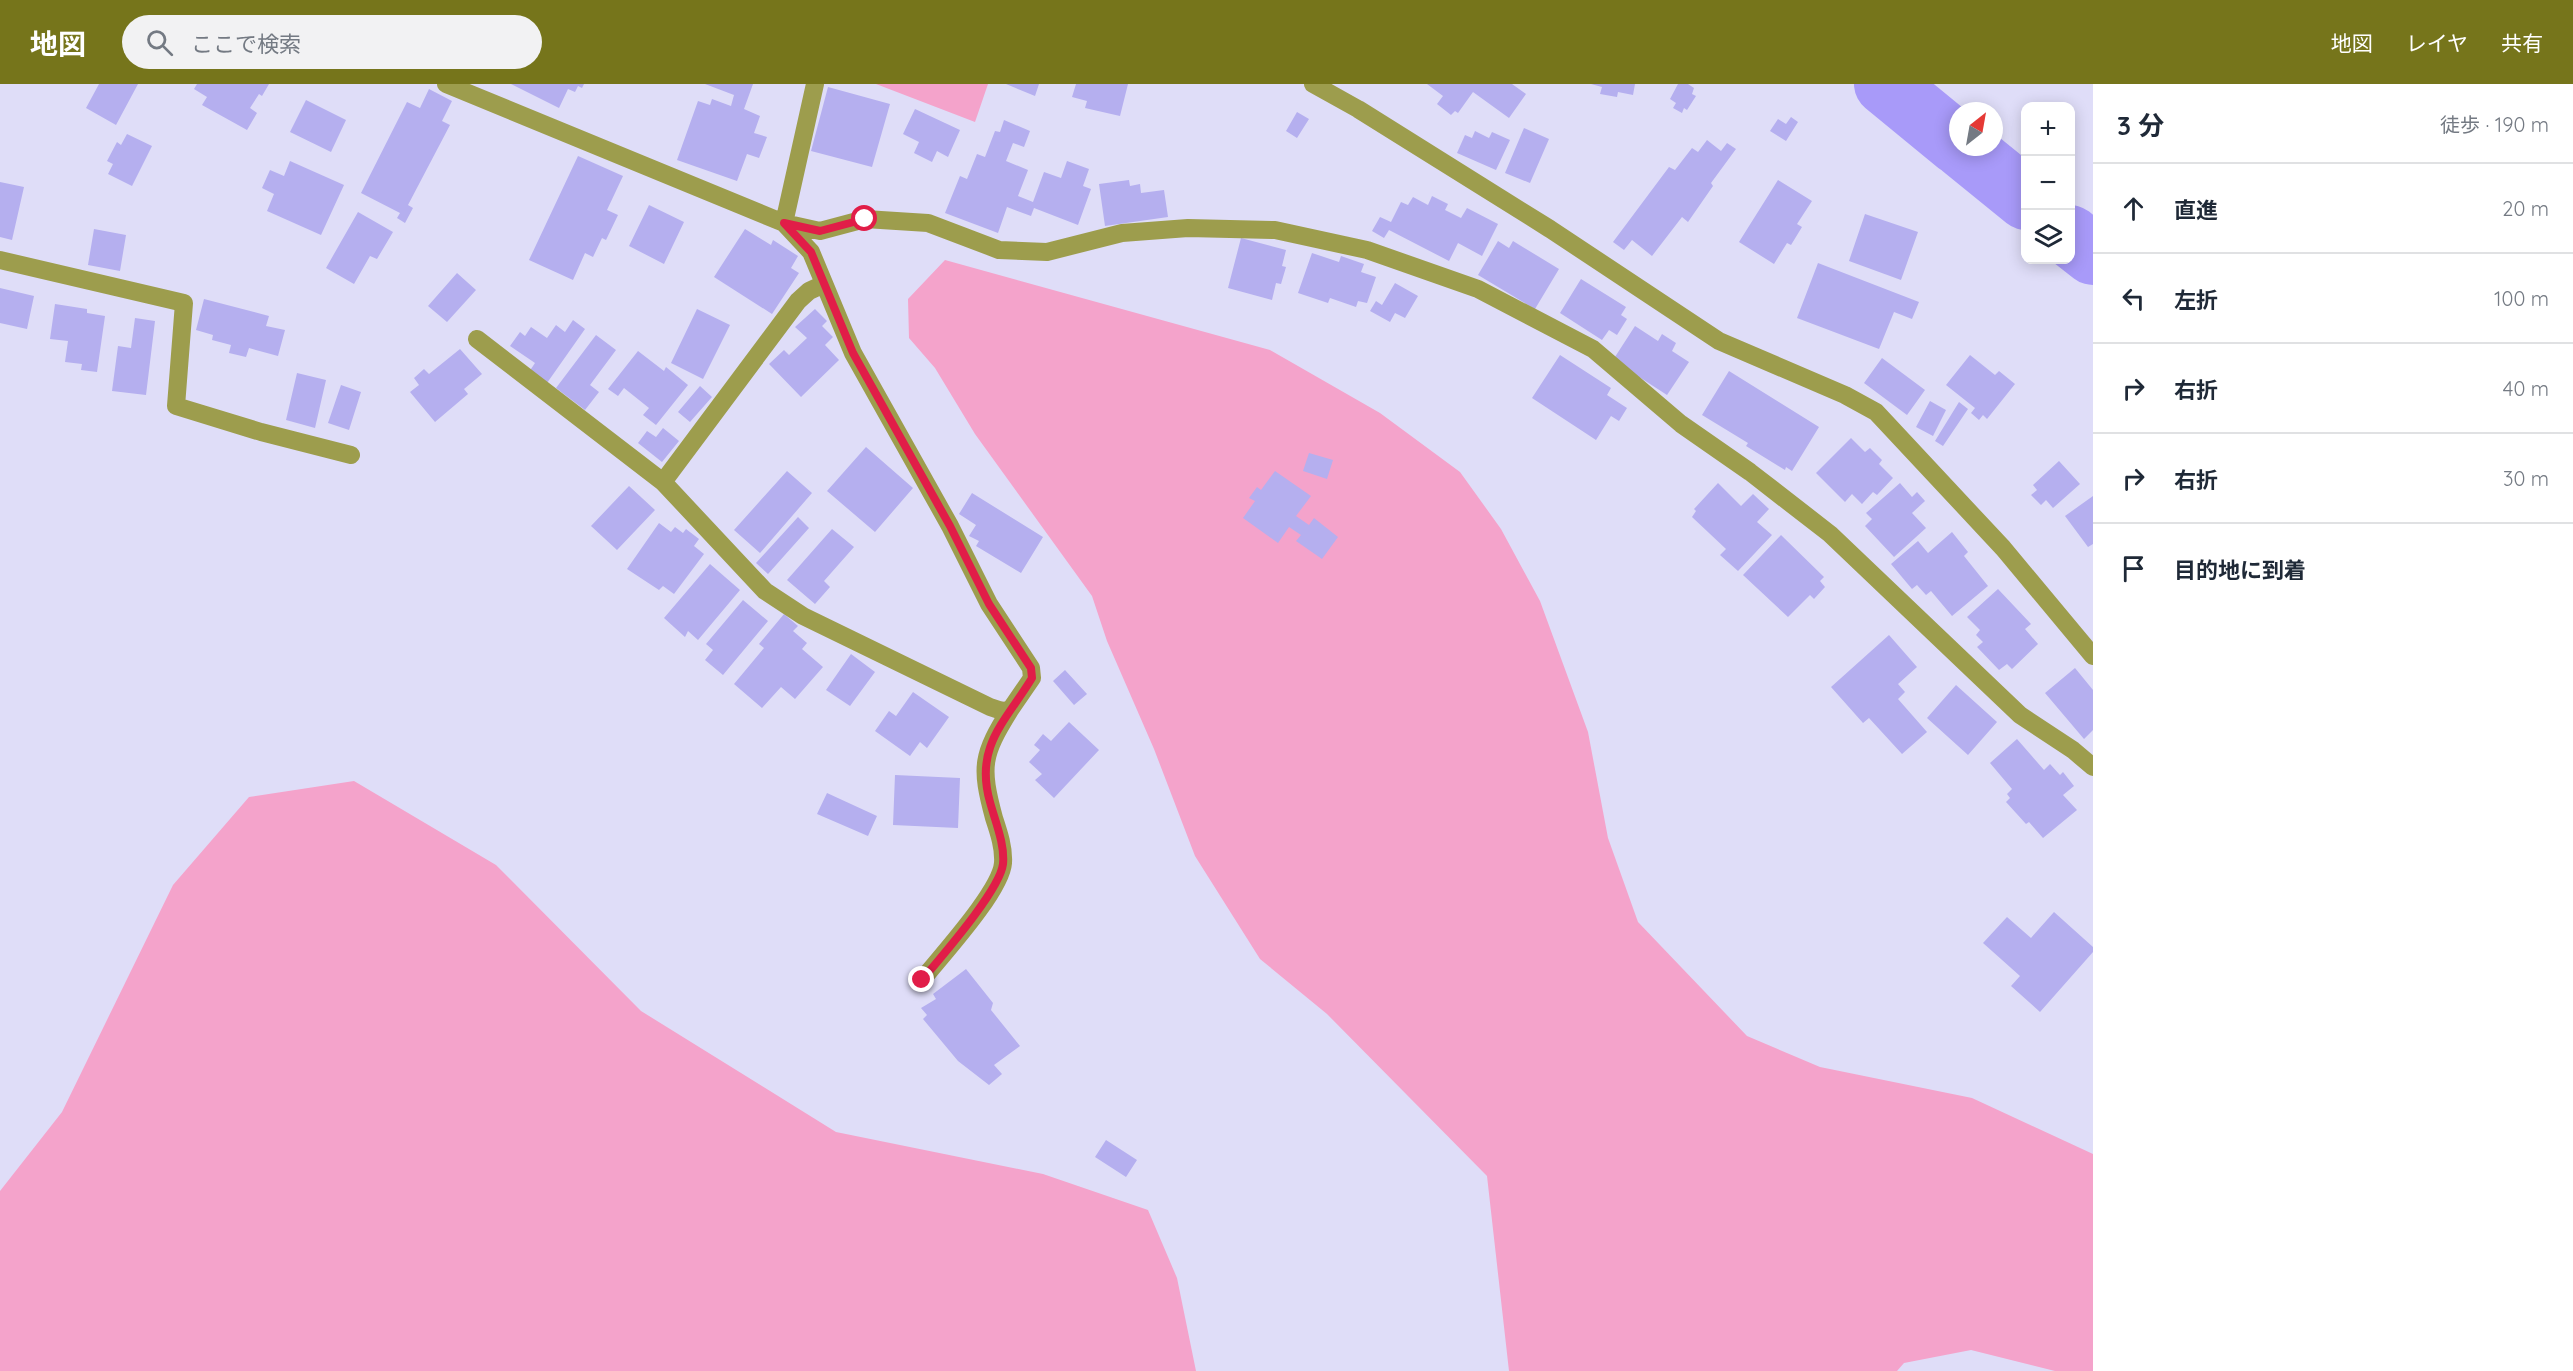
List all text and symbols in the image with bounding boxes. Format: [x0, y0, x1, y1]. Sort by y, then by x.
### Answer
search box [122, 15, 542, 69]
text: 地図 [30, 26, 86, 61]
icon: search [143, 26, 176, 59]
text: ここで検索 [191, 30, 301, 58]
text: 地図 [2331, 30, 2373, 56]
text: レイヤ [2406, 30, 2468, 56]
text: 共有 [2501, 30, 2543, 56]
north arrow [1949, 102, 2003, 156]
map controls [2021, 102, 2075, 264]
button: + [2021, 102, 2075, 156]
text: 3 分 [2117, 109, 2164, 142]
text: 徒歩 · 190 m [2440, 112, 2549, 137]
button: − [2021, 156, 2075, 210]
icon: ahead [2117, 192, 2150, 225]
text: 直進 [2174, 196, 2218, 224]
text: 20 m [2502, 196, 2549, 221]
route start [851, 205, 877, 231]
button: layers [2021, 210, 2075, 264]
icon: left [2117, 282, 2150, 315]
text: 左折 [2174, 286, 2218, 314]
text: 100 m [2494, 286, 2549, 311]
icon: right [2117, 372, 2150, 405]
text: 右折 [2174, 376, 2218, 404]
text: 40 m [2503, 376, 2549, 401]
icon: right [2117, 462, 2150, 495]
text: 右折 [2174, 466, 2218, 494]
text: 30 m [2503, 466, 2549, 491]
icon: arrive [2117, 552, 2150, 585]
text: 目的地に到着 [2174, 556, 2306, 584]
route end [908, 966, 934, 992]

